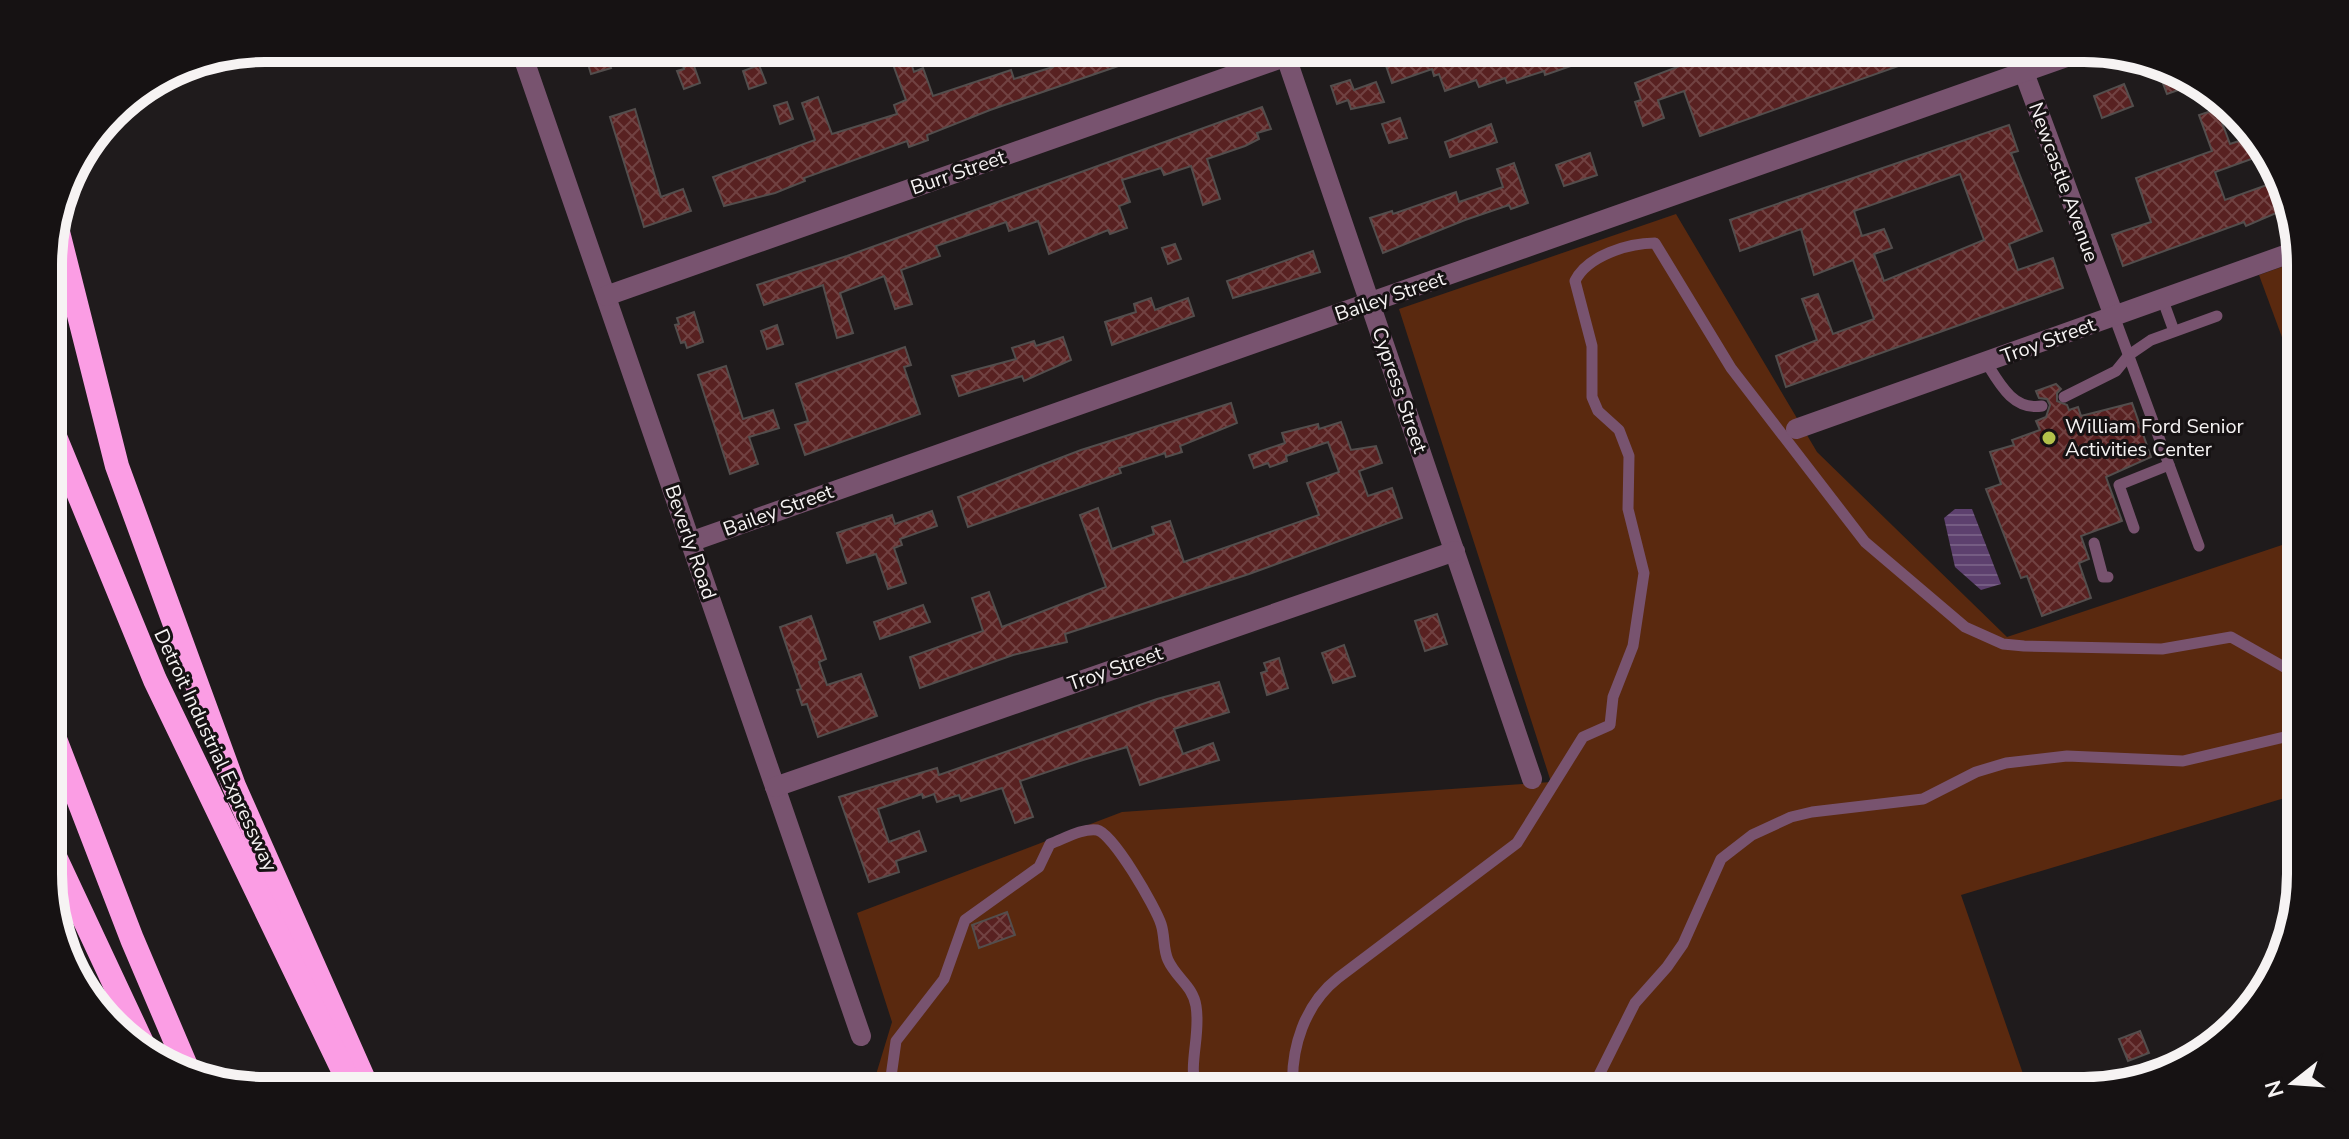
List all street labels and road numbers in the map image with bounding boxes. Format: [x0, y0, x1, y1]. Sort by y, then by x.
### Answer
street label: Newcastle Avenue [2022, 99, 2105, 266]
street label: Burr Street [907, 143, 1010, 201]
street label: Bailey Street [1331, 265, 1450, 328]
street label: Troy Street [1997, 311, 2100, 370]
street label: Cypress Street [1365, 324, 1434, 458]
street label: Bailey Street [719, 478, 838, 543]
street label: Beverly Road [658, 481, 723, 603]
street label: Detroit Industrial Expressway [147, 625, 284, 877]
street label: Troy Street [1064, 639, 1167, 697]

